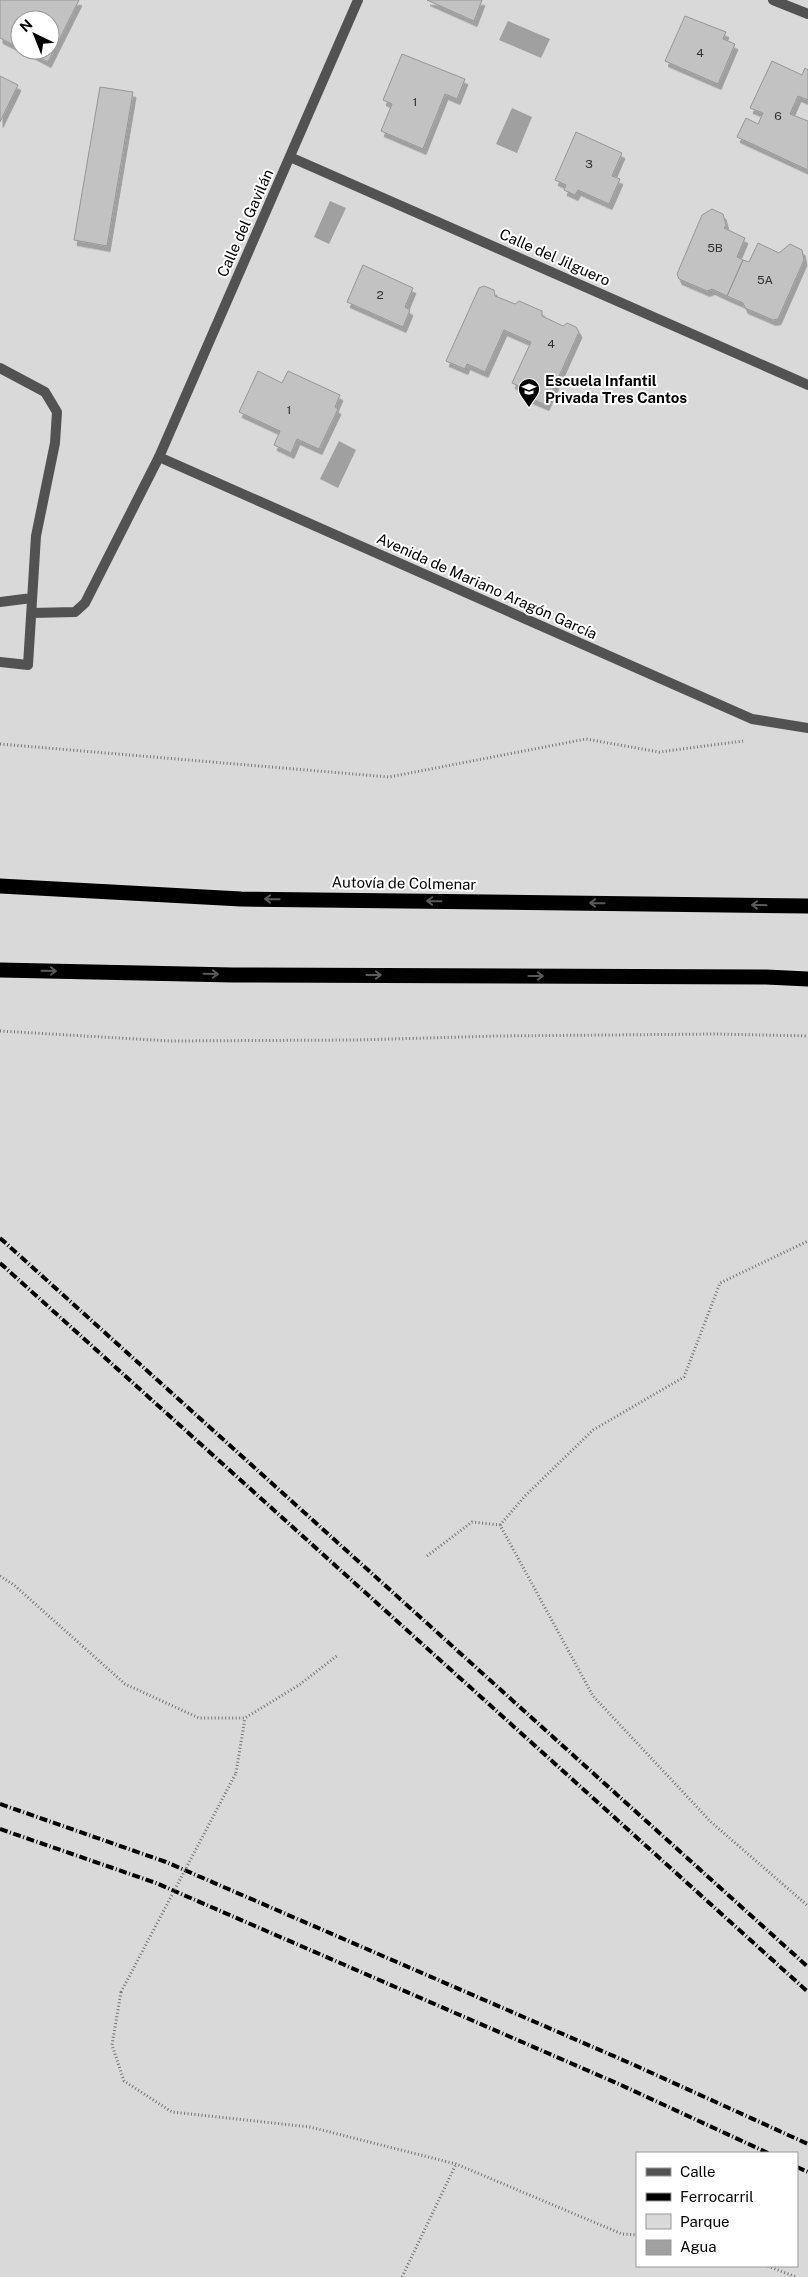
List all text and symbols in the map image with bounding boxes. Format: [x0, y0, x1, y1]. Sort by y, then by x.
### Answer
north arrow [10, 10, 60, 60]
text: N [17, 16, 36, 35]
house number: 4 [696, 46, 704, 60]
house number: 1 [413, 95, 417, 109]
house number: 6 [774, 109, 782, 123]
house number: 3 [585, 157, 593, 171]
street label: Calle del Gavilán [214, 166, 276, 280]
street label: Calle del Jilguero [497, 225, 613, 289]
house number: 5B [707, 241, 723, 255]
house number: 5A [757, 273, 774, 287]
house number: 2 [376, 288, 384, 302]
house number: 4 [547, 337, 555, 351]
place label: Escuela Infantil Privada Tres Cantos [545, 372, 687, 406]
school or university icon: Escuela Infantil Privada Tres Cantos [517, 377, 541, 408]
house number: 1 [287, 403, 291, 417]
street label: Avenida de Mariano Aragón García [374, 530, 600, 642]
street label: Autovía de Colmenar [332, 873, 477, 893]
one-way arrow [264, 894, 280, 904]
one-way arrow [427, 896, 443, 906]
one-way arrow [589, 898, 606, 908]
one-way arrow [752, 900, 768, 910]
one-way arrow [40, 966, 56, 975]
one-way arrow [202, 969, 219, 979]
one-way arrow [365, 970, 381, 980]
one-way arrow [528, 971, 544, 981]
legend [636, 2152, 798, 2267]
text: Calle [680, 2163, 716, 2180]
text: Ferrocarril [680, 2188, 754, 2205]
text: Parque [680, 2213, 730, 2230]
text: Agua [680, 2238, 717, 2255]

